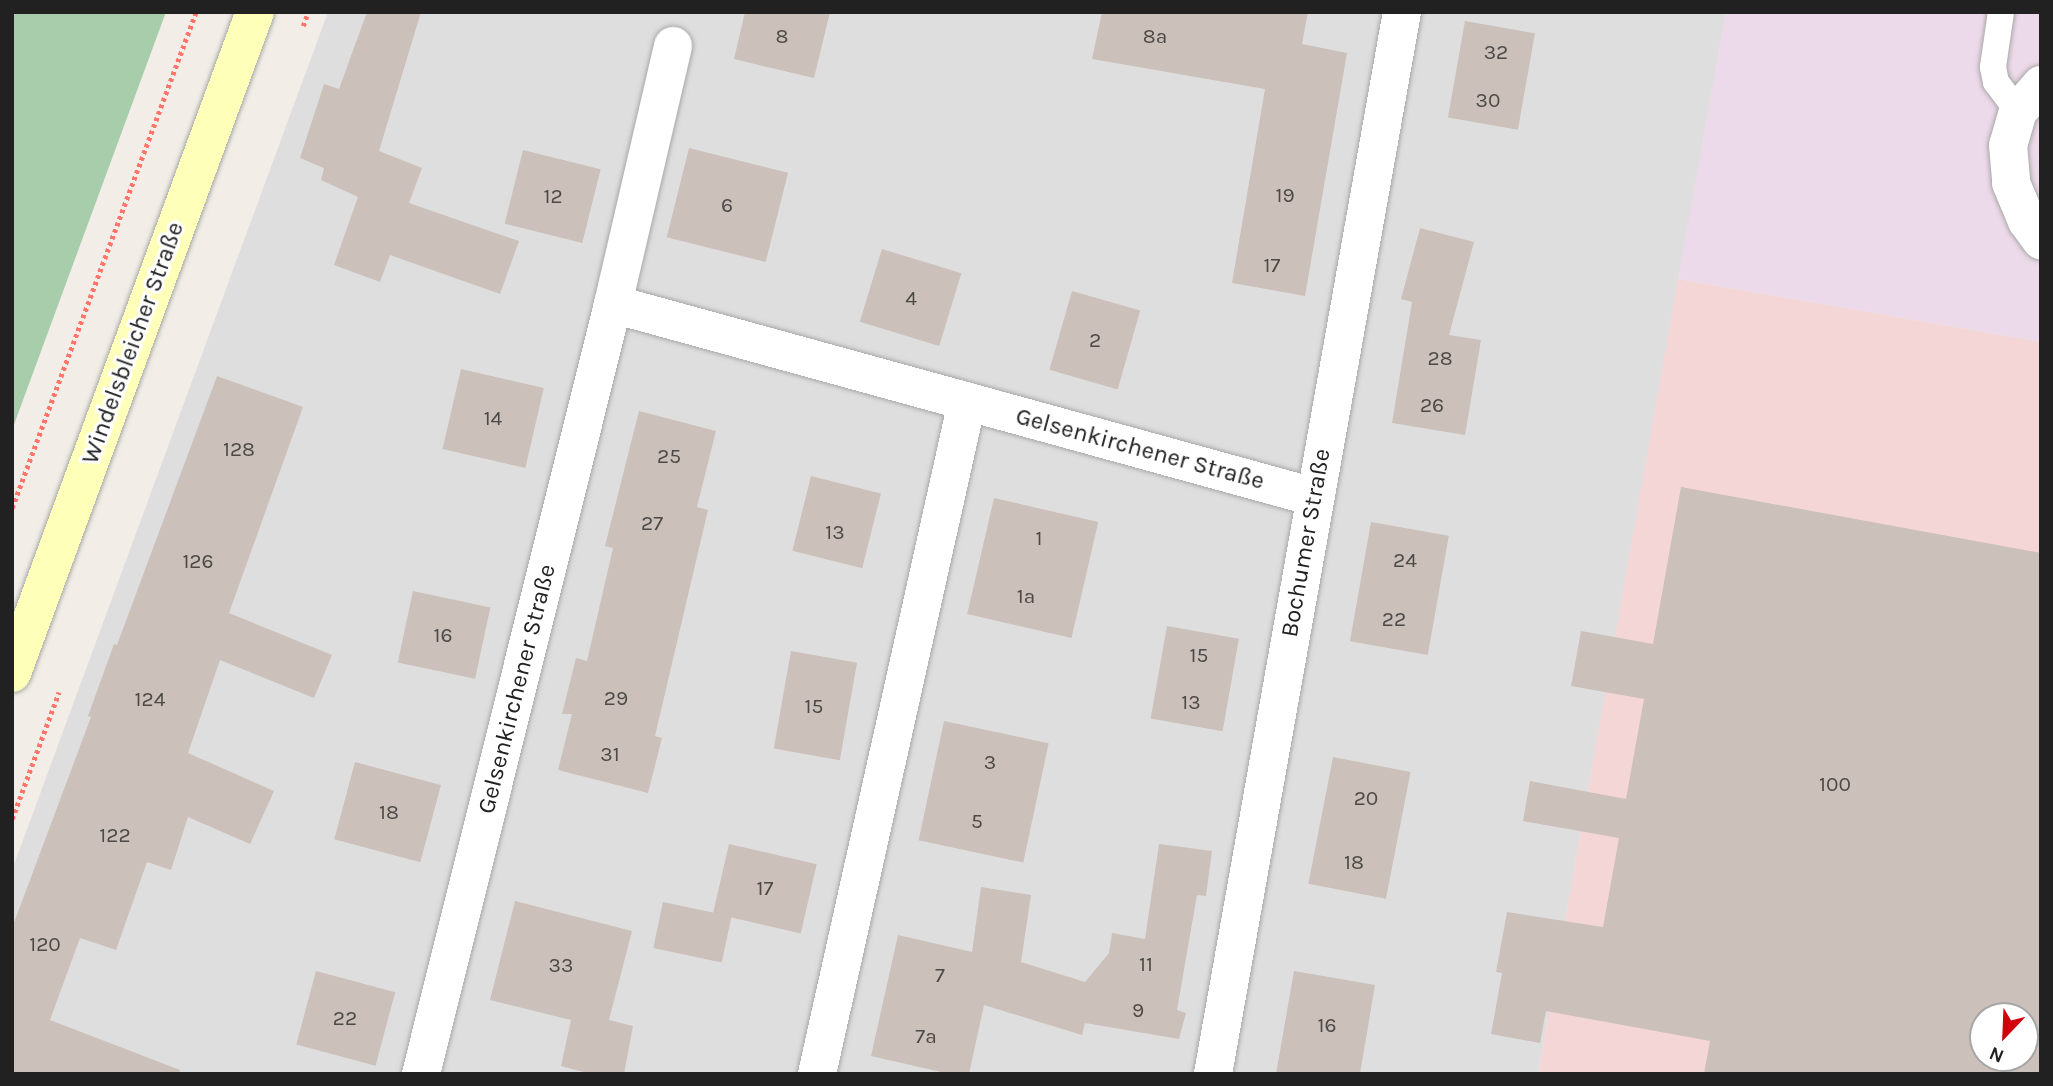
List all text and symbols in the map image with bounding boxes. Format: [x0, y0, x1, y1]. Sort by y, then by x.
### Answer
house number: 8 [776, 23, 788, 49]
house number: 8a [1143, 23, 1167, 49]
house number: 32 [1484, 39, 1508, 65]
house number: 30 [1476, 87, 1500, 113]
house number: 19 [1275, 182, 1295, 208]
house number: 12 [543, 183, 563, 209]
house number: 6 [721, 192, 733, 218]
street label: Windelsbleicher Straße [76, 218, 190, 468]
house number: 17 [1264, 252, 1280, 278]
house number: 4 [905, 285, 917, 311]
house number: 2 [1089, 327, 1101, 353]
house number: 28 [1427, 345, 1453, 371]
house number: 26 [1420, 392, 1444, 418]
street label: Gelsenkirchener Straße [1013, 402, 1267, 496]
house number: 14 [484, 405, 502, 431]
house number: 128 [223, 436, 255, 462]
house number: 25 [657, 443, 681, 469]
street label: Bochumer Straße [1275, 446, 1337, 640]
house number: 27 [641, 510, 663, 536]
house number: 13 [825, 519, 845, 545]
house number: 1 [1036, 525, 1042, 551]
house number: 24 [1393, 547, 1417, 573]
house number: 126 [182, 548, 214, 574]
street label: Gelsenkirchener Straße [472, 561, 562, 817]
house number: 1a [1017, 583, 1035, 609]
house number: 22 [1382, 606, 1406, 632]
house number: 16 [434, 622, 452, 648]
house number: 15 [1190, 642, 1208, 668]
house number: 29 [604, 685, 628, 711]
house number: 124 [135, 686, 165, 712]
house number: 13 [1181, 689, 1201, 715]
house number: 15 [805, 693, 823, 719]
house number: 31 [600, 741, 620, 767]
house number: 3 [984, 749, 996, 775]
house number: 100 [1819, 771, 1851, 797]
house number: 20 [1354, 785, 1378, 811]
house number: 18 [379, 799, 399, 825]
house number: 5 [971, 808, 983, 834]
house number: 122 [99, 822, 131, 848]
house number: 18 [1344, 849, 1364, 875]
house number: 17 [757, 875, 773, 901]
house number: 120 [29, 931, 61, 957]
house number: 11 [1139, 951, 1153, 977]
house number: 33 [549, 952, 573, 978]
house number: 7 [935, 962, 945, 988]
house number: 9 [1132, 997, 1144, 1023]
north arrow [1969, 1002, 2039, 1072]
house number: 22 [333, 1005, 357, 1031]
house number: 16 [1318, 1012, 1336, 1038]
house number: 7a [915, 1023, 937, 1049]
text: N [1986, 1042, 2007, 1067]

